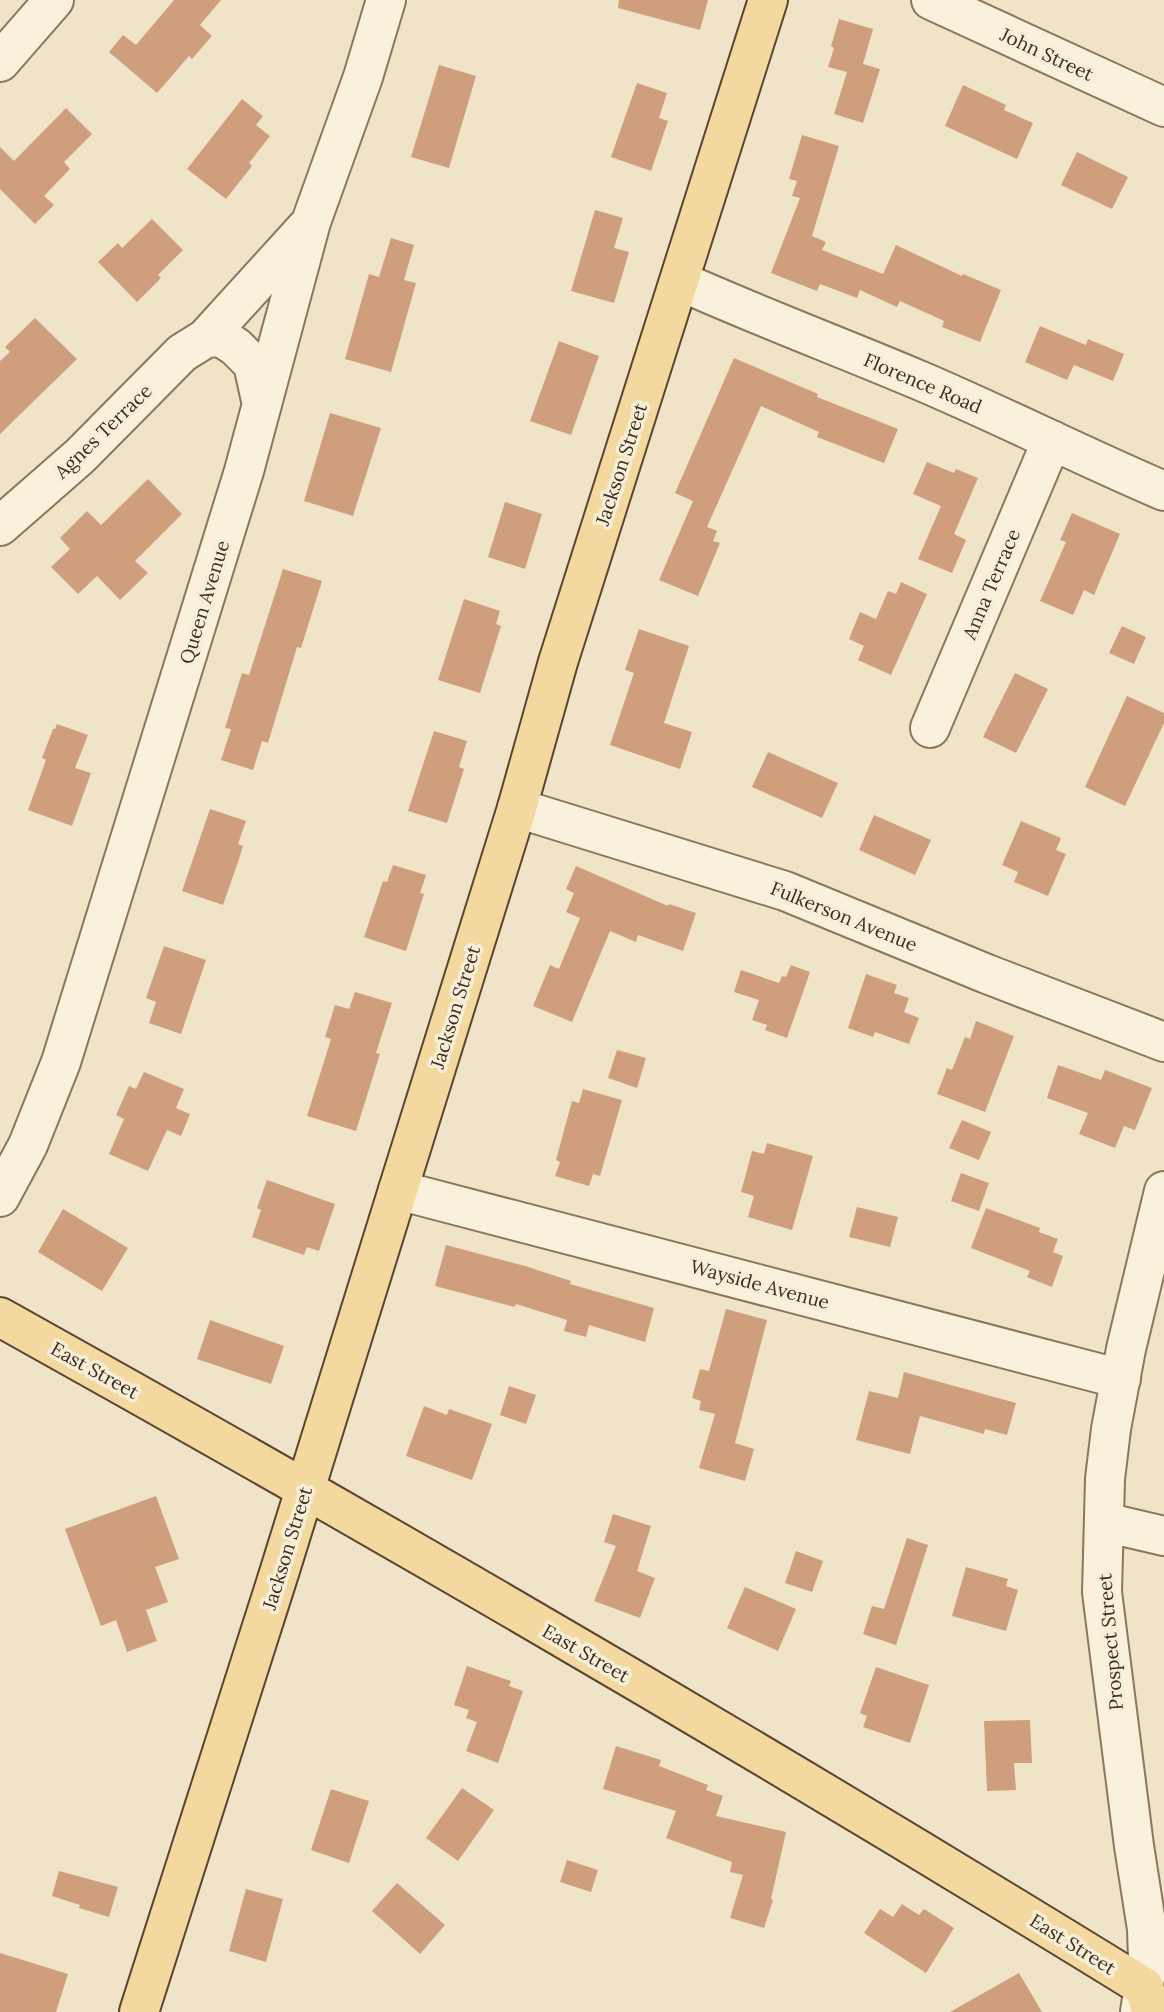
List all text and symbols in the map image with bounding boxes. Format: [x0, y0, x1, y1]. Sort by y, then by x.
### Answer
street label: John Street [996, 22, 1098, 86]
street label: Florence Road [860, 347, 986, 419]
street label: Agnes Terrace [49, 379, 157, 484]
street label: Jackson Street [590, 399, 652, 529]
street label: Anna Terrace [957, 525, 1025, 644]
street label: Queen Avenue [174, 537, 234, 667]
street label: Fulkerson Avenue [767, 876, 921, 956]
street label: Jackson Street [425, 942, 485, 1072]
street label: Wayside Avenue [688, 1254, 832, 1314]
street label: East Street [47, 1336, 144, 1404]
street label: Jackson Street [257, 1483, 317, 1613]
street label: Prospect Street [1092, 1572, 1128, 1711]
street label: East Street [538, 1618, 634, 1688]
street label: East Street [1026, 1908, 1121, 1980]

